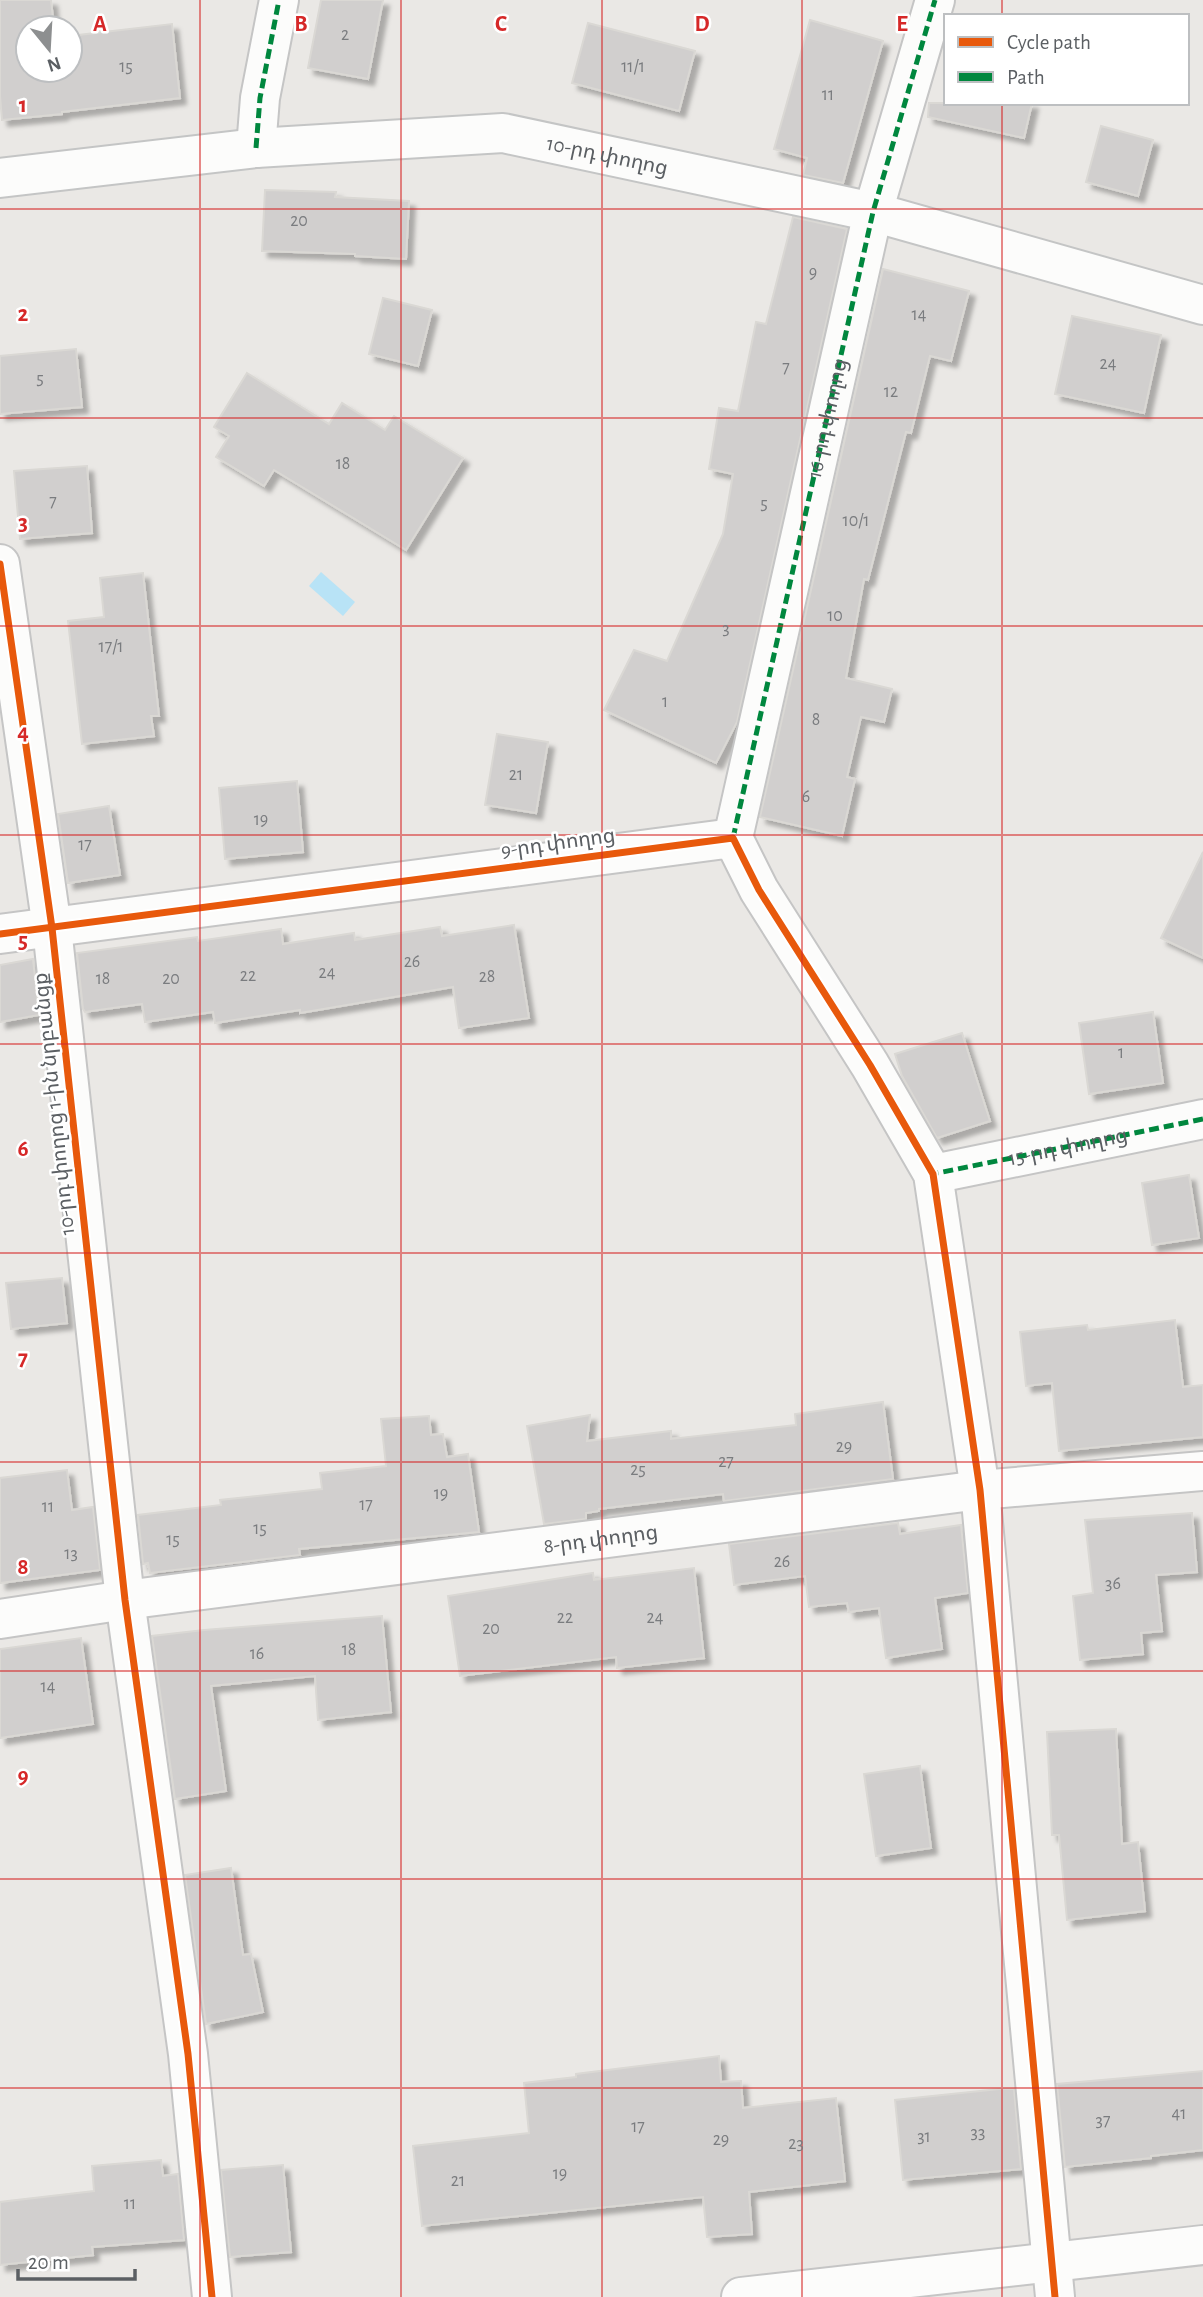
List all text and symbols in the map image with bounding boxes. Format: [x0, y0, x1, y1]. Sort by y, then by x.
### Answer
text: A [93, 13, 107, 36]
text: B [294, 13, 308, 36]
text: C [495, 13, 507, 36]
text: D [694, 13, 710, 36]
text: E [896, 13, 908, 36]
north arrow [14, 14, 84, 84]
legend [944, 14, 1189, 105]
house number: 2 [341, 26, 349, 44]
text: Cycle path [1007, 32, 1091, 53]
text: N [45, 53, 63, 75]
house number: 15 [119, 58, 133, 76]
house number: 11/1 [621, 58, 645, 76]
text: Path [1007, 67, 1045, 88]
house number: 11 [822, 86, 834, 104]
text: 1 [19, 94, 27, 117]
street label: 10-րդ փողոց [545, 132, 670, 179]
house number: 20 [290, 212, 308, 230]
house number: 9 [809, 264, 817, 282]
text: 2 [18, 303, 29, 326]
house number: 14 [912, 306, 927, 324]
house number: 24 [1100, 355, 1117, 373]
street label: 16-րդ փողոց [803, 356, 851, 480]
house number: 7 [782, 359, 790, 377]
house number: 5 [36, 370, 44, 388]
house number: 12 [884, 383, 898, 401]
house number: 18 [336, 455, 350, 473]
house number: 7 [49, 493, 57, 511]
house number: 5 [760, 495, 768, 513]
text: 3 [18, 512, 28, 535]
house number: 10/1 [842, 512, 870, 530]
house number: 10 [827, 607, 843, 625]
house number: 3 [722, 620, 730, 638]
house number: 17/1 [98, 638, 124, 656]
house number: 1 [662, 693, 668, 711]
house number: 8 [812, 711, 820, 729]
text: 4 [17, 721, 29, 744]
house number: 21 [509, 766, 523, 784]
house number: 6 [802, 788, 810, 806]
house number: 19 [254, 811, 268, 829]
street label: 9-րդ փողոց [500, 825, 617, 862]
house number: 17 [78, 836, 92, 854]
text: 5 [18, 930, 28, 953]
house number: 26 [404, 953, 420, 971]
house number: 24 [319, 964, 336, 982]
house number: 22 [240, 967, 256, 985]
house number: 28 [479, 968, 495, 986]
house number: 18 [96, 970, 110, 988]
house number: 20 [162, 970, 180, 988]
street label: 10-րդ փողոց 1-ին նրբանցք [30, 972, 79, 1236]
house number: 1 [1118, 1044, 1124, 1062]
street label: 15-րդ փողոց [1006, 1124, 1129, 1169]
text: 6 [17, 1138, 29, 1161]
text: 7 [18, 1347, 28, 1370]
house number: 29 [836, 1438, 852, 1456]
house number: 27 [718, 1453, 734, 1471]
house number: 25 [630, 1461, 646, 1479]
house number: 19 [434, 1485, 448, 1503]
house number: 17 [359, 1496, 373, 1514]
house number: 11 [42, 1498, 54, 1516]
house number: 15 [253, 1520, 267, 1538]
street label: 8-րդ փողոց [542, 1521, 659, 1557]
house number: 15 [166, 1531, 180, 1549]
house number: 13 [64, 1545, 78, 1563]
house number: 26 [774, 1553, 790, 1571]
text: 8 [17, 1556, 29, 1579]
house number: 36 [1105, 1575, 1121, 1593]
house number: 22 [557, 1609, 573, 1627]
house number: 24 [647, 1609, 664, 1627]
house number: 20 [482, 1620, 500, 1638]
house number: 18 [342, 1641, 356, 1659]
house number: 16 [250, 1645, 264, 1663]
house number: 14 [41, 1678, 56, 1696]
text: 9 [17, 1765, 29, 1788]
house number: 41 [1172, 2105, 1186, 2123]
house number: 37 [1096, 2112, 1110, 2130]
house number: 17 [631, 2118, 645, 2136]
house number: 33 [971, 2124, 985, 2142]
house number: 31 [917, 2128, 931, 2146]
house number: 29 [713, 2131, 729, 2149]
house number: 23 [788, 2135, 804, 2153]
house number: 19 [553, 2165, 567, 2183]
house number: 21 [451, 2172, 465, 2190]
house number: 11 [124, 2195, 136, 2213]
scale bar [18, 2238, 135, 2282]
text: 20 m [28, 2252, 69, 2273]

